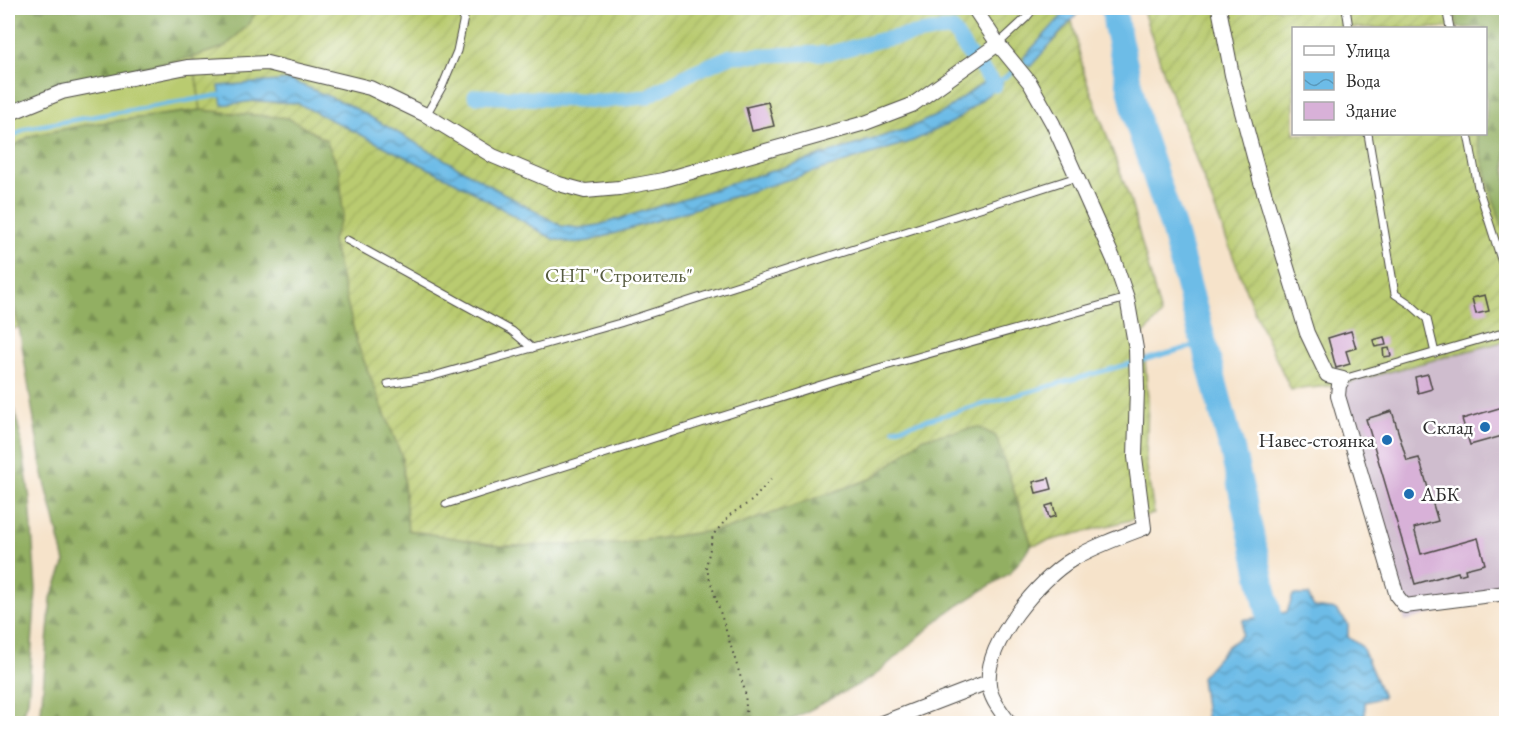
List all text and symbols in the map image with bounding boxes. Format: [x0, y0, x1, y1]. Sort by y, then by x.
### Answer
legend [1292, 27, 1487, 135]
text: Улица [1345, 39, 1391, 62]
text: Вода [1346, 69, 1381, 92]
text: Здание [1346, 99, 1396, 122]
park label: СНТ "Строитель" [545, 262, 693, 288]
place label: Склад [1423, 414, 1473, 440]
marker: Склад [1478, 420, 1492, 434]
place label: Навес-стоянка [1259, 427, 1375, 453]
marker: Навес-стоянка [1380, 433, 1394, 447]
place label: АБК [1420, 481, 1461, 507]
marker: АБК [1402, 487, 1416, 501]

